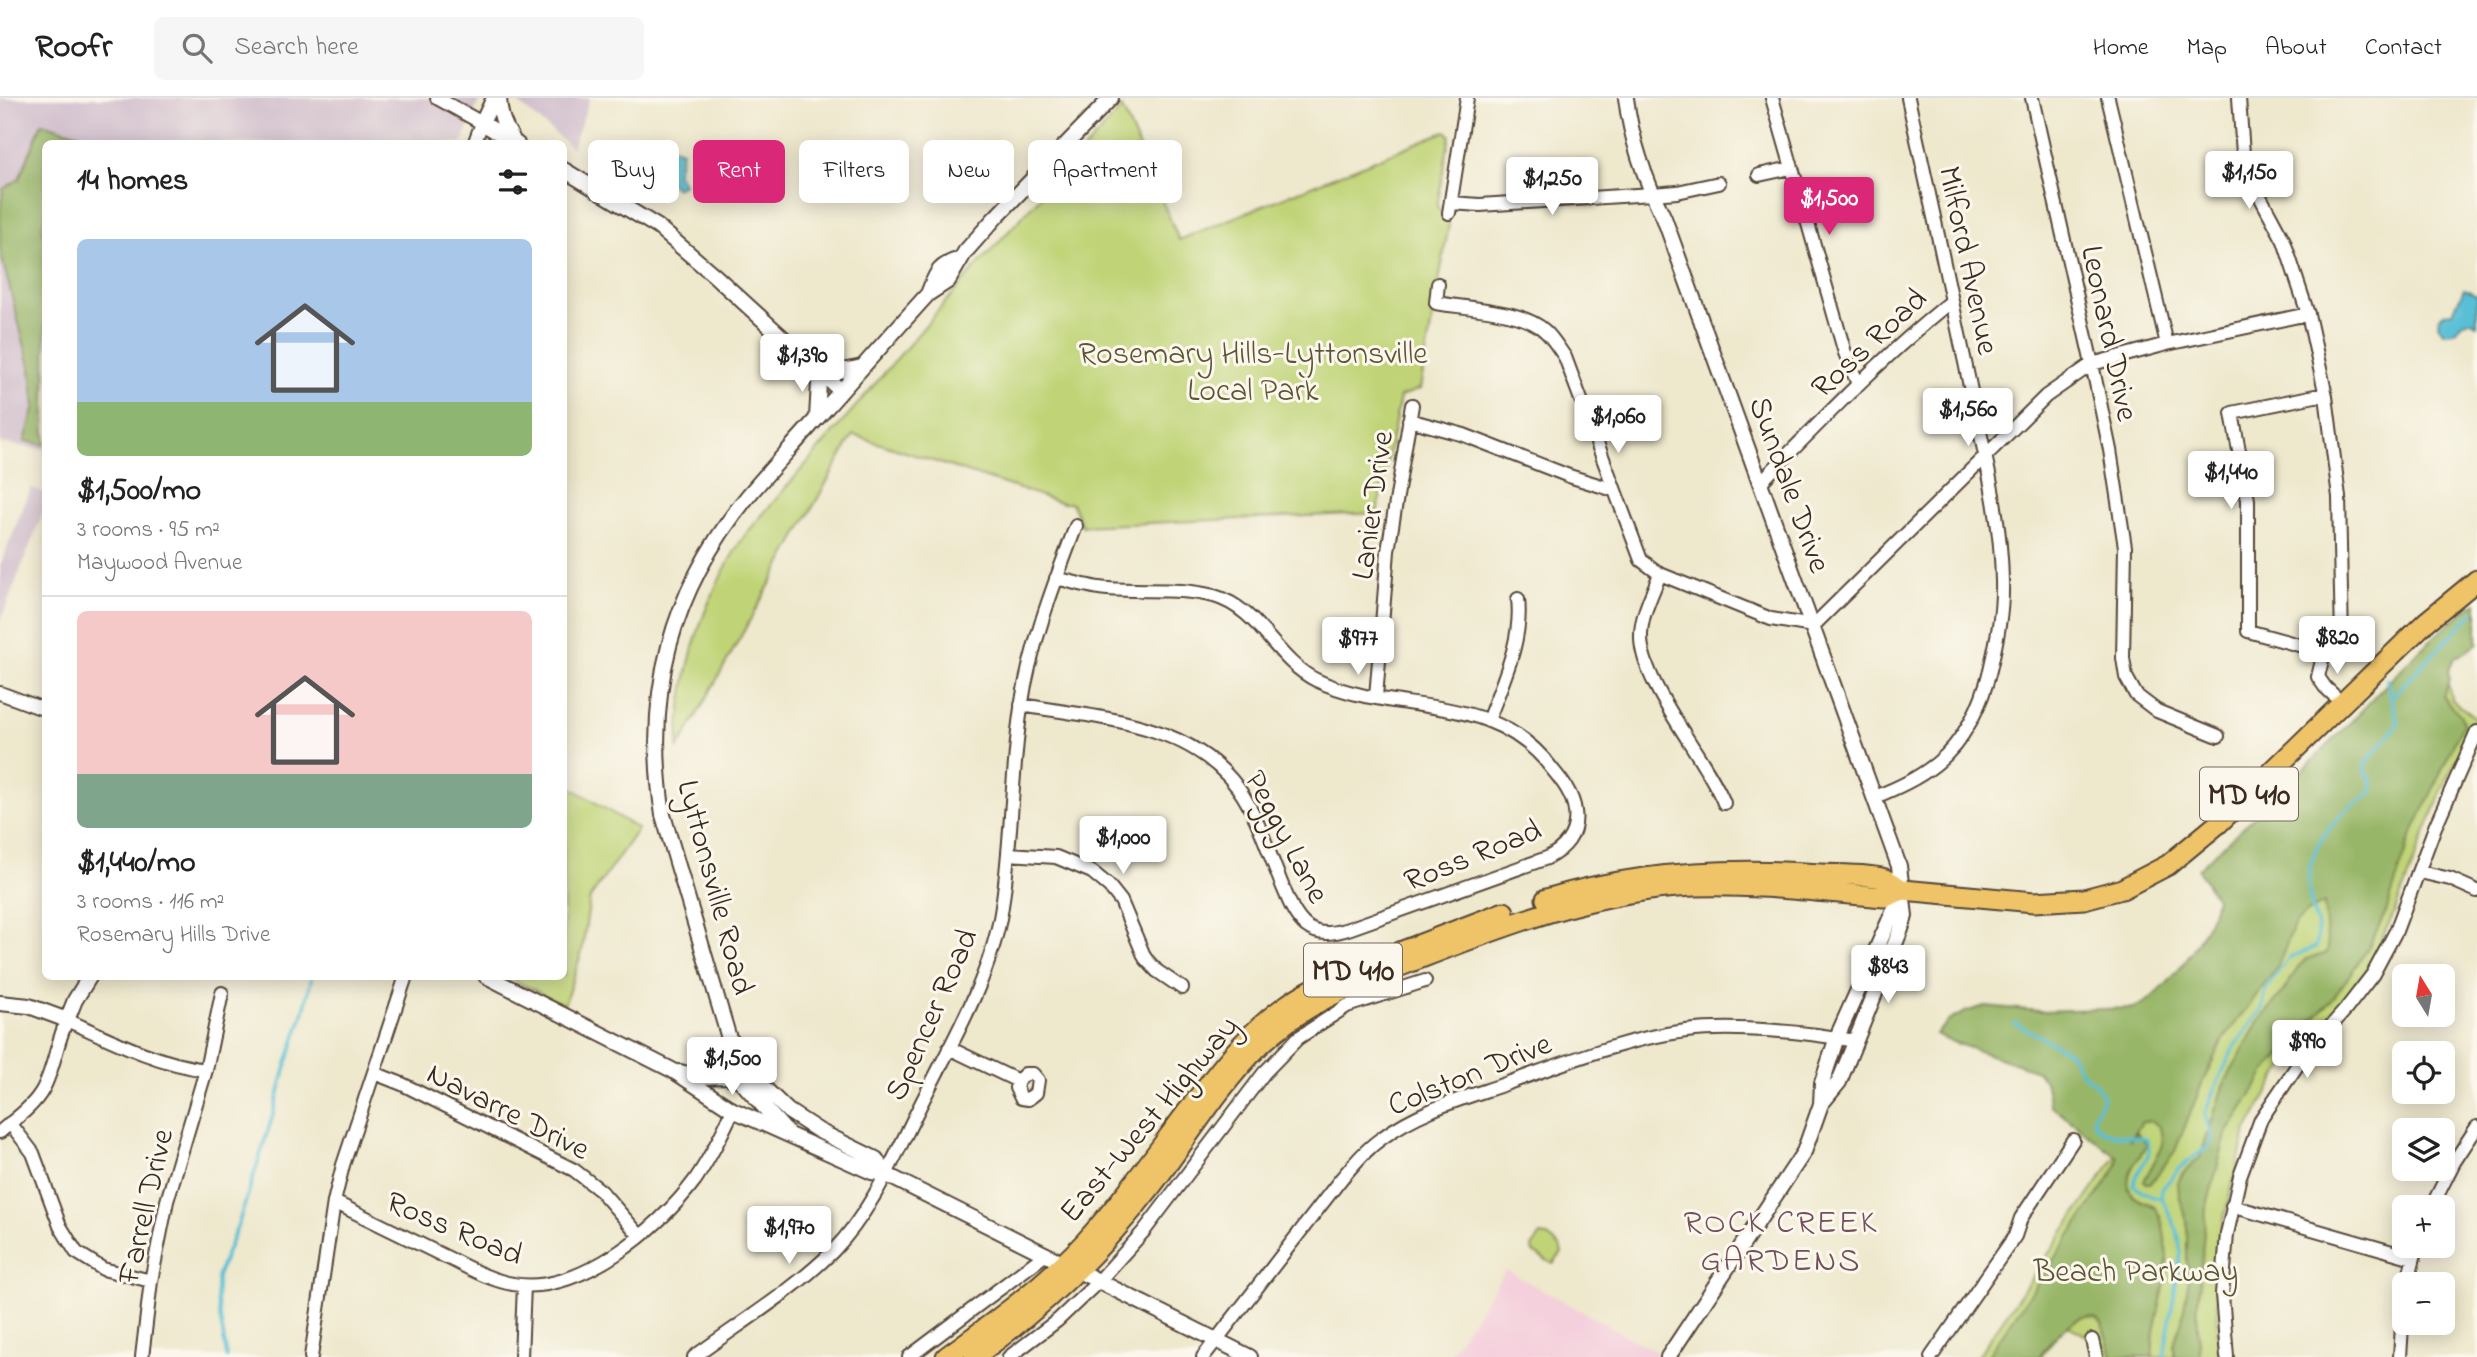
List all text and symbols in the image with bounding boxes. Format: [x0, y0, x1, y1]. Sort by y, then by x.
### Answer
search box [154, 17, 644, 80]
text: Roofr [35, 24, 112, 72]
icon: search [178, 29, 216, 67]
text: Search here [234, 29, 359, 67]
text: Home [2093, 31, 2149, 66]
text: Map [2187, 31, 2227, 66]
text: About [2265, 31, 2327, 66]
text: Contact [2365, 31, 2442, 66]
chip: Buy [588, 140, 679, 203]
chip: Rent [693, 140, 785, 203]
chip: Filters [799, 140, 909, 203]
chip: New [923, 140, 1014, 203]
chip: Apartment [1028, 140, 1182, 203]
pin: $1,150 [2192, 152, 2306, 211]
text: $1,150 [2221, 157, 2277, 190]
pin: $1,250 [1495, 158, 1609, 217]
text: 14 homes [77, 160, 188, 204]
street label: Milford Avenue [1924, 162, 2010, 360]
icon: filters [494, 163, 532, 201]
text: $1,250 [1522, 163, 1582, 196]
pin: $1,500 [1772, 178, 1886, 237]
text: $1,500 [1800, 183, 1858, 216]
street label: Leonard Drive [2066, 241, 2149, 427]
street label: Ross Road [1802, 278, 1939, 411]
icon: home [242, 285, 368, 411]
park label: Rosemary Hills-Lyttonsville Local Park [1078, 332, 1428, 416]
pin: $1,390 [745, 334, 859, 394]
text: $1,390 [776, 340, 828, 373]
pin: $1,560 [1911, 388, 2025, 448]
street label: Sundale Drive [1734, 391, 1842, 580]
text: $1,560 [1939, 394, 1997, 427]
pin: $1,060 [1561, 396, 1675, 455]
text: $1,060 [1590, 401, 1646, 434]
street label: Lanier Drive [1341, 427, 1408, 583]
pin: $1,440 [2174, 452, 2288, 511]
text: $1,440 [2204, 457, 2258, 490]
text: $1,500/mo [77, 470, 201, 514]
text: 3 rooms · 95 m² [77, 514, 220, 547]
text: Maywood Avenue [77, 547, 242, 580]
pin: $820 [2296, 616, 2378, 676]
pin: $977 [1317, 618, 1399, 677]
text: $820 [2315, 622, 2359, 655]
text: $977 [1338, 623, 1378, 656]
icon: home [242, 657, 368, 783]
street label: Peggy Lane [1230, 763, 1340, 913]
road number: MD 410 [2200, 768, 2298, 820]
street label: Lyttonsville Road [662, 775, 765, 1001]
street label: Ross Road [1398, 808, 1549, 906]
pin: $1,000 [1066, 816, 1180, 876]
text: $1,000 [1096, 822, 1151, 855]
text: $1,440/mo [77, 842, 196, 886]
text: 3 rooms · 116 m² [77, 886, 224, 919]
text: Rosemary Hills Drive [77, 919, 270, 952]
street label: Spencer Road [874, 922, 992, 1109]
road number: MD 410 [1304, 944, 1402, 996]
pin: $843 [1847, 946, 1929, 1005]
text: $843 [1867, 951, 1909, 984]
north arrow [2392, 964, 2455, 1027]
map controls [2392, 964, 2455, 1335]
street label: East-West Highway [1050, 1006, 1252, 1234]
pin: $990 [2266, 1020, 2348, 1080]
street label: Colston Drive [1381, 1022, 1560, 1130]
text: $990 [2288, 1026, 2326, 1059]
pin: $1,500 [675, 1038, 789, 1097]
button: locate [2392, 1041, 2455, 1104]
text: $1,500 [703, 1043, 761, 1076]
street label: Navarre Drive [418, 1052, 598, 1175]
button: layers [2392, 1118, 2455, 1181]
street label: Farrell Drive [107, 1124, 188, 1290]
street label: Ross Road [378, 1180, 529, 1280]
button: + [2392, 1195, 2455, 1258]
district label: ROCK CREEK GARDENS [1684, 1200, 1879, 1286]
pin: $1,970 [732, 1206, 846, 1266]
text: $1,970 [763, 1212, 815, 1245]
park label: Beach Parkway [2033, 1250, 2238, 1297]
button: − [2392, 1272, 2455, 1335]

